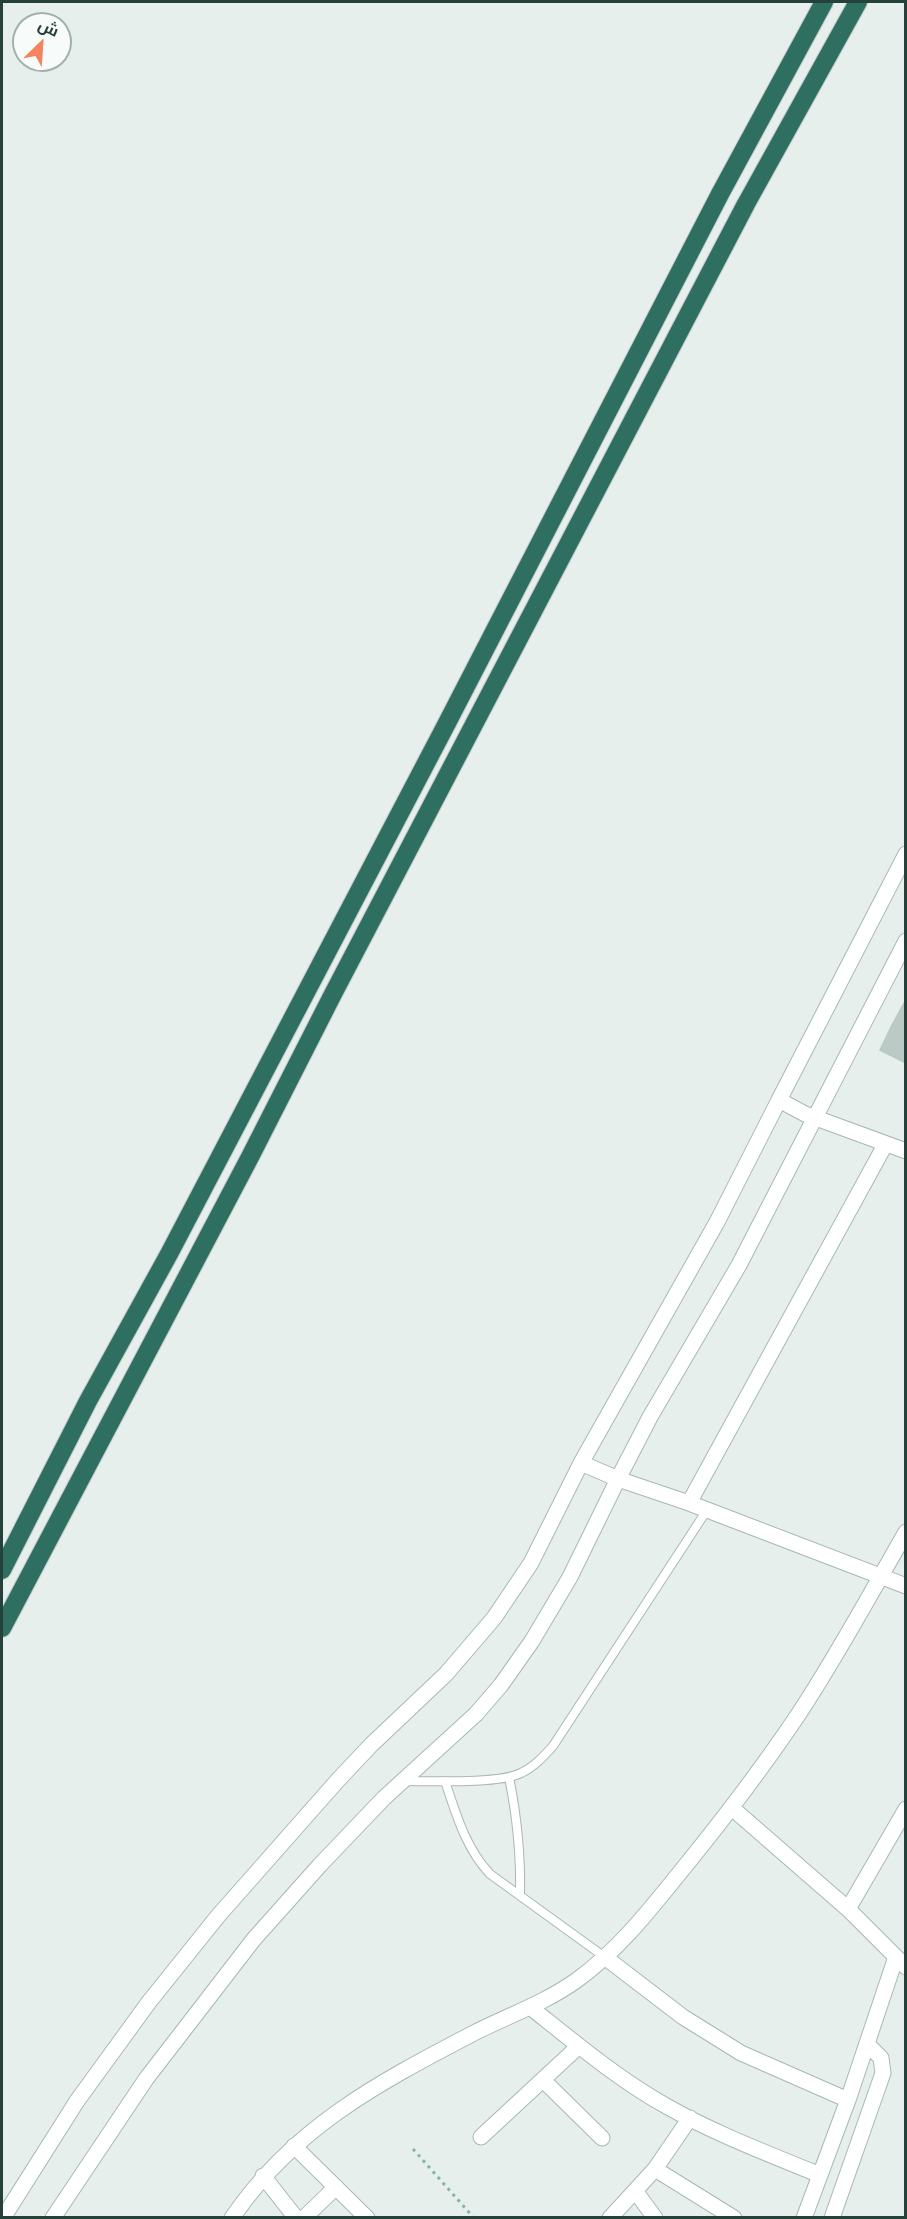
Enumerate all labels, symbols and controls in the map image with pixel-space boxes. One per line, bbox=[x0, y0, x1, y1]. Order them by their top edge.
north arrow bbox=[12, 12, 72, 72]
text: ش bbox=[36, 14, 62, 40]

